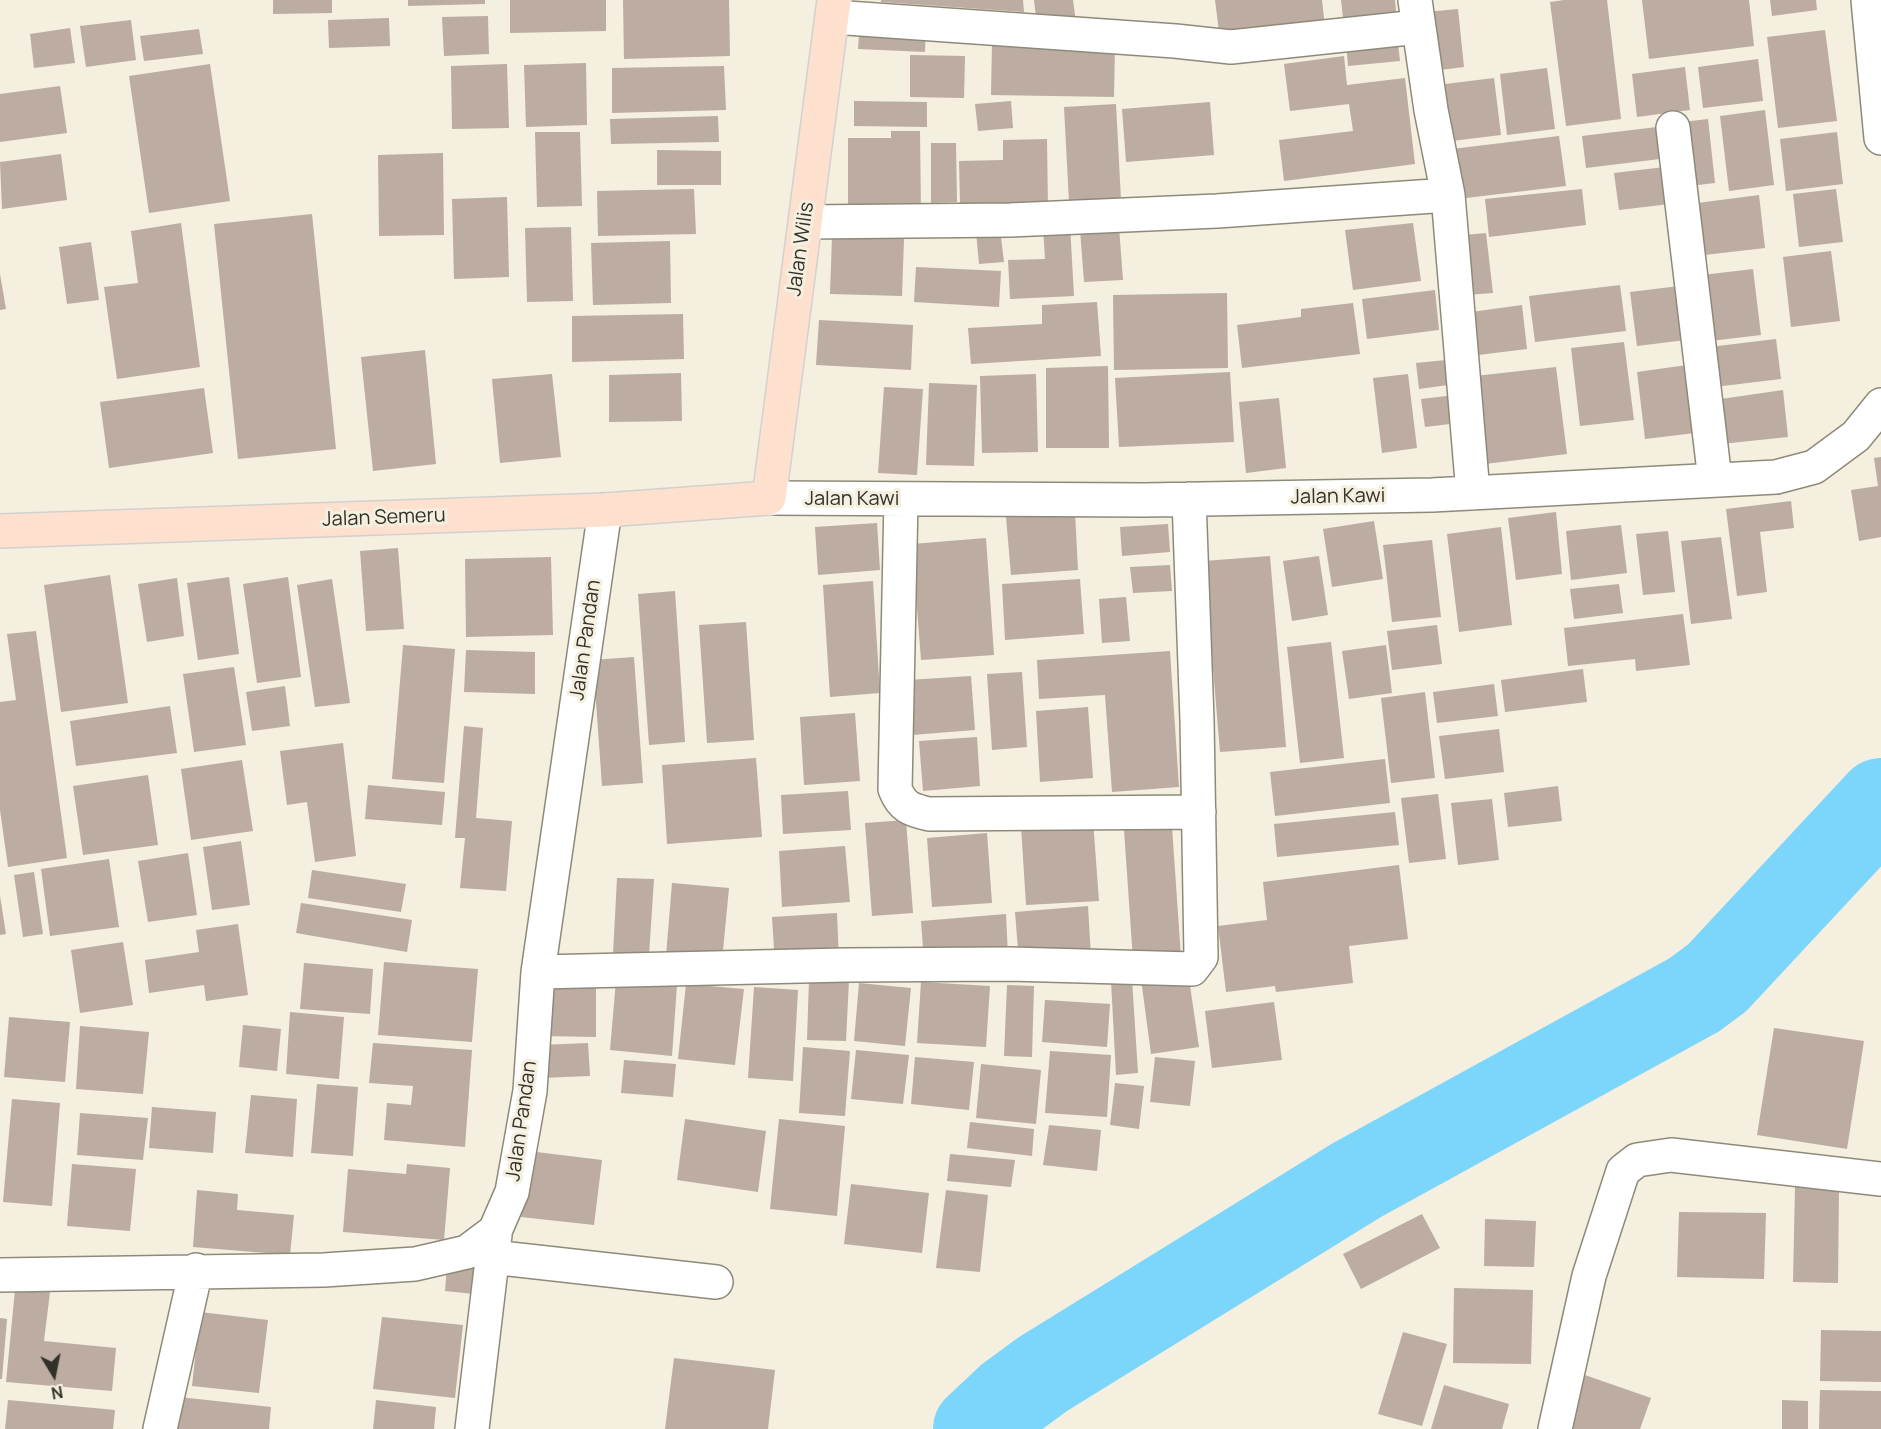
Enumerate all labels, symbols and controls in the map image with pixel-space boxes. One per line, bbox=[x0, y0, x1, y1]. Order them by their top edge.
street label: Jalan Wilis bbox=[783, 200, 819, 298]
street label: Jalan Kawi bbox=[1290, 484, 1386, 510]
street label: Jalan Kawi bbox=[805, 487, 899, 511]
street label: Jalan Semeru bbox=[322, 504, 446, 532]
street label: Jalan Pandan bbox=[566, 578, 606, 702]
street label: Jalan Pandan bbox=[502, 1059, 542, 1183]
north arrow bbox=[24, 1345, 84, 1405]
text: N bbox=[50, 1381, 65, 1405]

